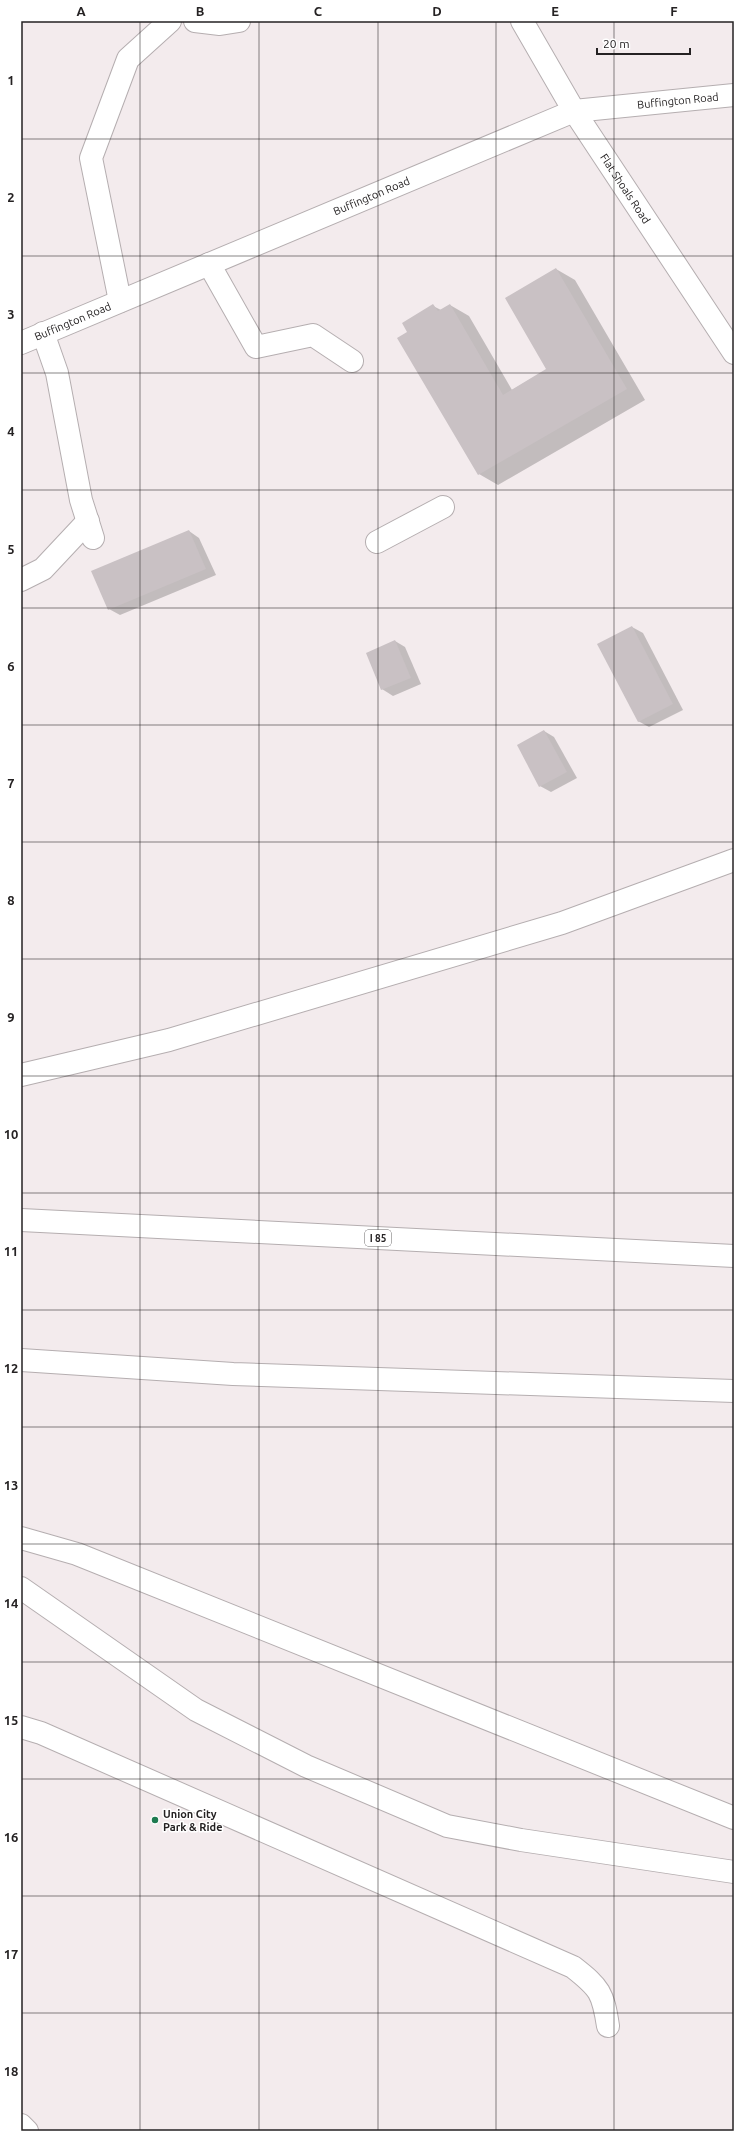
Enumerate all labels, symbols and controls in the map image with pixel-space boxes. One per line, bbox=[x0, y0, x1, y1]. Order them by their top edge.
text: A bbox=[76, 4, 86, 18]
text: B bbox=[196, 4, 205, 18]
text: C bbox=[314, 4, 323, 18]
text: D bbox=[432, 4, 442, 18]
text: E bbox=[551, 4, 559, 18]
text: F bbox=[670, 4, 678, 18]
scale bar bbox=[597, 30, 690, 56]
text: 20 m bbox=[603, 37, 630, 50]
text: 1 bbox=[7, 73, 15, 87]
street label: Buffington Road bbox=[636, 91, 719, 111]
street label: Flat Shoals Road bbox=[598, 152, 653, 226]
street label: Buffington Road bbox=[331, 175, 411, 217]
text: 2 bbox=[7, 190, 15, 204]
street label: Buffington Road bbox=[33, 300, 113, 343]
text: 3 bbox=[7, 307, 15, 321]
text: 4 bbox=[7, 424, 15, 438]
text: 5 bbox=[7, 542, 15, 556]
text: 6 bbox=[7, 659, 15, 673]
text: 7 bbox=[7, 776, 15, 790]
text: 8 bbox=[7, 893, 15, 907]
text: 9 bbox=[7, 1010, 15, 1024]
text: 10 bbox=[4, 1127, 18, 1141]
road number: I 85 bbox=[365, 1230, 391, 1246]
text: 11 bbox=[4, 1244, 18, 1258]
text: 12 bbox=[4, 1361, 18, 1375]
text: 13 bbox=[4, 1478, 18, 1492]
text: 14 bbox=[4, 1596, 18, 1610]
text: 15 bbox=[4, 1713, 18, 1727]
place label: Union City Park & Ride bbox=[163, 1808, 222, 1833]
marker: Union City Park & Ride bbox=[150, 1815, 160, 1825]
text: 16 bbox=[4, 1830, 18, 1844]
text: 17 bbox=[4, 1947, 18, 1961]
text: 18 bbox=[4, 2064, 18, 2078]

